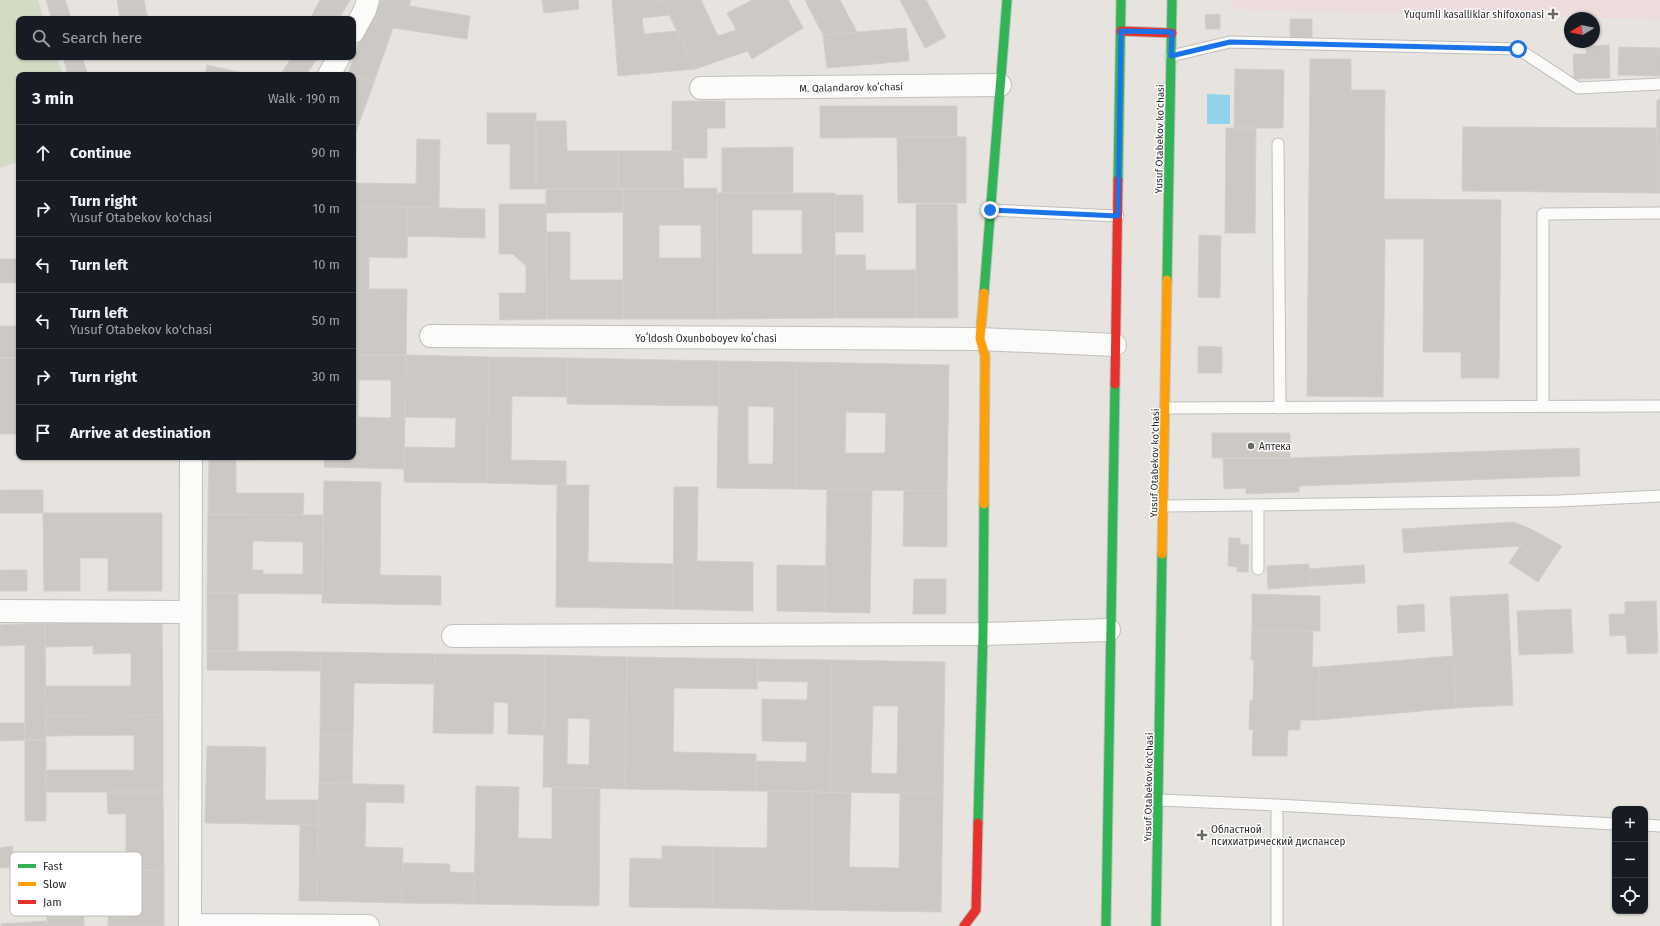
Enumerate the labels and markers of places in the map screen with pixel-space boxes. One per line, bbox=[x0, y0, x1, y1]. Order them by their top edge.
marker: Yuqumli kasalliklar shifoxonasi bbox=[1547, 8, 1559, 20]
place label: Yuqumli kasalliklar shifoxonasi bbox=[1404, 9, 1544, 21]
marker: Аптека bbox=[1246, 441, 1256, 451]
place label: Аптека bbox=[1259, 441, 1291, 453]
place label: Областной психиатрический диспансер bbox=[1211, 824, 1345, 848]
marker: Областной психиатрический диспансер bbox=[1196, 829, 1208, 841]

